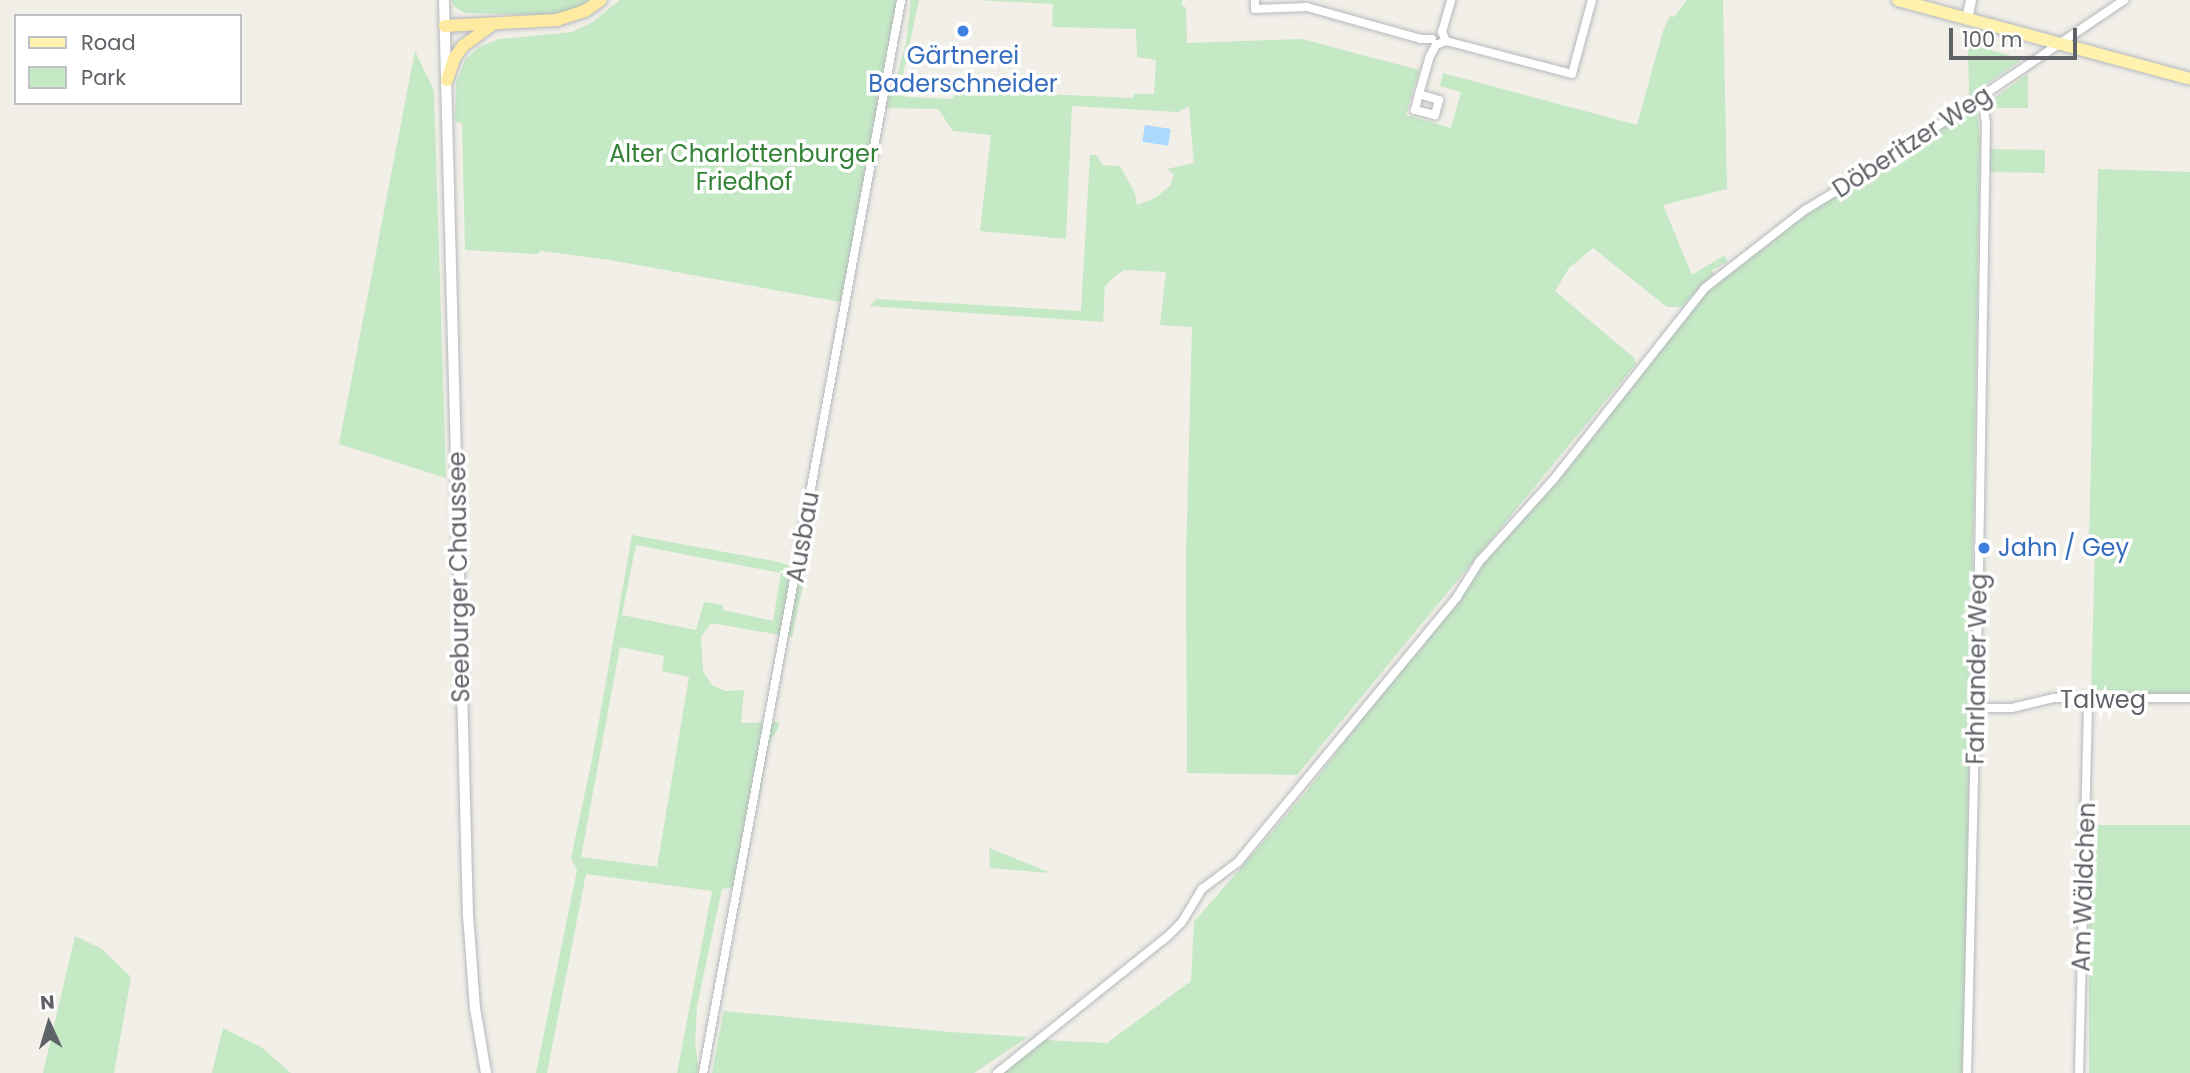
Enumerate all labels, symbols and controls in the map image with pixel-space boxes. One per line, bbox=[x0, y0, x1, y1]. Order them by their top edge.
legend bbox=[14, 14, 242, 105]
scale bar bbox=[1952, 14, 2080, 58]
marker: Gärtnerei Baderschneider bbox=[955, 23, 971, 39]
text: 100 m bbox=[1962, 25, 2022, 54]
text: Road bbox=[81, 28, 136, 57]
place label: Gärtnerei Baderschneider bbox=[868, 42, 1058, 98]
text: Park bbox=[81, 63, 126, 92]
street label: Döberitzer Weg bbox=[1828, 80, 1996, 204]
park label: Alter Charlottenburger Friedhof bbox=[609, 140, 879, 196]
street label: Seeburger Chaussee bbox=[442, 451, 476, 703]
street label: Ausbau bbox=[781, 489, 825, 585]
place label: Jahn / Gey bbox=[1998, 534, 2129, 562]
marker: Jahn / Gey bbox=[1976, 540, 1992, 556]
street label: Fahrlander Weg bbox=[1961, 573, 1993, 765]
street label: Talweg bbox=[2060, 686, 2146, 714]
street label: Am Wäldchen bbox=[2067, 802, 2101, 972]
north arrow bbox=[14, 989, 84, 1059]
text: N bbox=[39, 989, 56, 1017]

